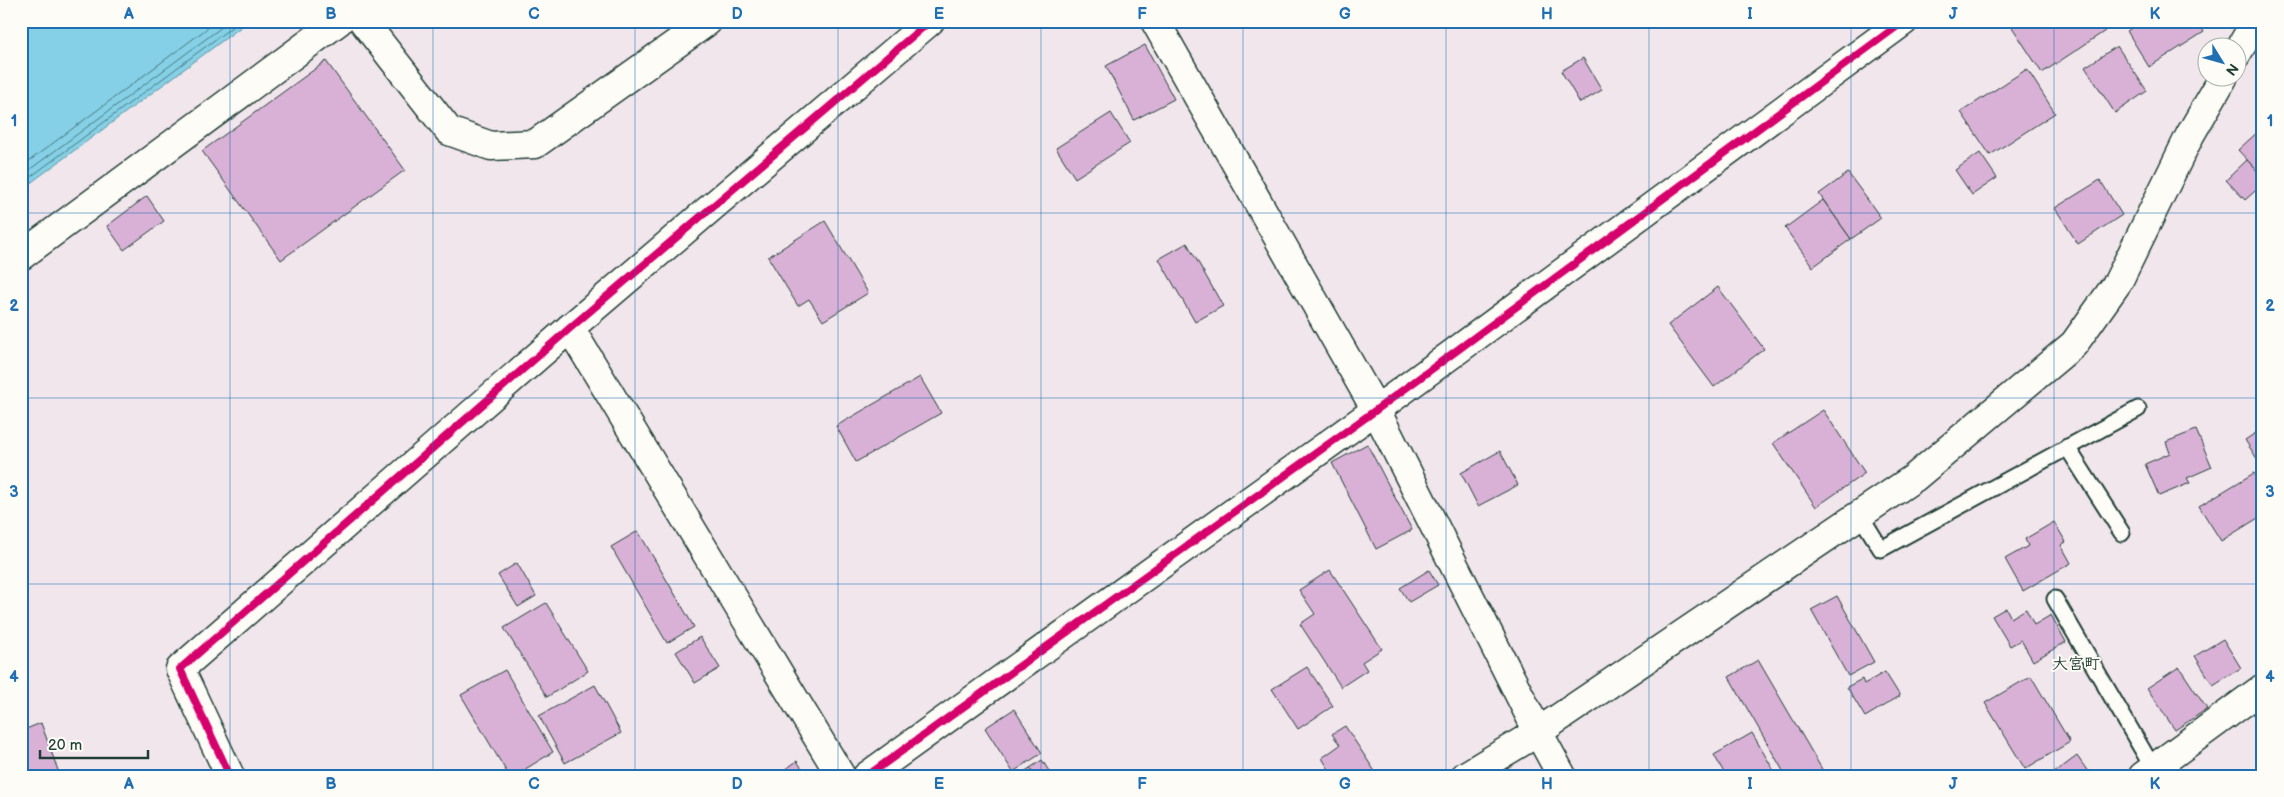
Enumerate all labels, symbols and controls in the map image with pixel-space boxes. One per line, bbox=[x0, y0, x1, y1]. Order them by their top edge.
text: A bbox=[123, 5, 134, 24]
text: B bbox=[325, 5, 337, 24]
text: C bbox=[528, 5, 540, 24]
text: D bbox=[731, 5, 743, 24]
text: E bbox=[934, 5, 944, 24]
text: F bbox=[1137, 5, 1147, 24]
text: G bbox=[1339, 5, 1351, 24]
text: H bbox=[1541, 5, 1553, 24]
text: I bbox=[1747, 5, 1753, 24]
text: J bbox=[1949, 5, 1958, 24]
text: K bbox=[2150, 5, 2161, 24]
north arrow bbox=[2196, 38, 2246, 88]
text: N bbox=[2222, 60, 2242, 79]
text: 1 bbox=[11, 112, 17, 131]
text: 1 bbox=[2267, 112, 2273, 131]
text: 2 bbox=[9, 297, 19, 316]
text: 2 bbox=[2265, 297, 2275, 316]
text: 3 bbox=[9, 483, 19, 502]
text: 3 bbox=[2265, 483, 2275, 502]
district label: 大宮町 bbox=[2052, 655, 2100, 674]
text: 4 bbox=[9, 668, 19, 687]
text: 4 bbox=[2265, 668, 2275, 687]
scale bar bbox=[40, 727, 148, 759]
text: 20 m bbox=[48, 736, 82, 755]
text: A bbox=[123, 775, 134, 794]
text: B bbox=[325, 775, 337, 794]
text: C bbox=[528, 775, 540, 794]
text: D bbox=[731, 775, 743, 794]
text: E bbox=[934, 775, 944, 794]
text: F bbox=[1137, 775, 1147, 794]
text: G bbox=[1339, 775, 1351, 794]
text: H bbox=[1541, 775, 1553, 794]
text: I bbox=[1747, 775, 1753, 794]
text: J bbox=[1949, 775, 1958, 794]
text: K bbox=[2150, 775, 2161, 794]

